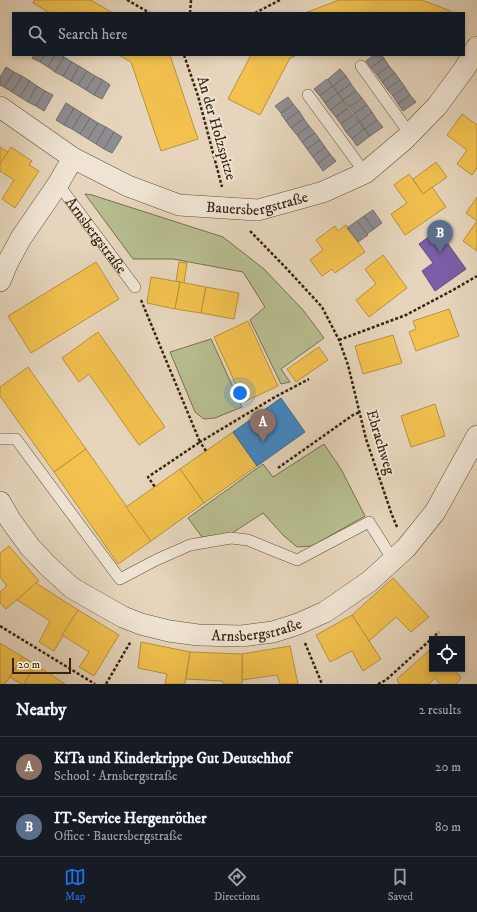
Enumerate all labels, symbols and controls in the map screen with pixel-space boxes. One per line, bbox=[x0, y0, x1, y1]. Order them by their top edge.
search box bbox=[12, 12, 465, 56]
icon: search bbox=[26, 23, 48, 45]
text: Search here bbox=[58, 25, 127, 44]
street label: An der Holzspitze bbox=[193, 74, 240, 182]
street label: Bauersbergstraße bbox=[206, 188, 310, 220]
street label: Arnsbergstraße bbox=[61, 193, 131, 278]
pin: B bbox=[427, 220, 453, 253]
your location bbox=[230, 383, 250, 403]
street label: Ebrachweg bbox=[362, 407, 400, 478]
pin: A bbox=[250, 409, 276, 442]
street label: Arnsbergstraße bbox=[211, 615, 305, 646]
map controls bbox=[429, 636, 465, 672]
button: locate bbox=[429, 636, 465, 672]
scale bar bbox=[12, 656, 71, 675]
text: 20 m bbox=[18, 658, 40, 672]
text: Nearby bbox=[16, 699, 66, 721]
text: 2 results bbox=[419, 702, 461, 718]
text: KiTa und Kinderkrippe Gut Deutschhof bbox=[54, 749, 291, 768]
text: A bbox=[25, 759, 33, 775]
text: 20 m bbox=[435, 759, 461, 775]
text: School · Arnsbergstraße bbox=[54, 768, 177, 784]
text: IT-Service Hergenröther bbox=[54, 809, 207, 828]
text: B bbox=[25, 819, 33, 835]
text: 80 m bbox=[435, 819, 461, 835]
text: Office · Bauersbergstraße bbox=[54, 828, 182, 844]
tab: Map bbox=[64, 866, 86, 904]
tab: Directions bbox=[214, 866, 260, 904]
tab: Saved bbox=[388, 866, 413, 904]

